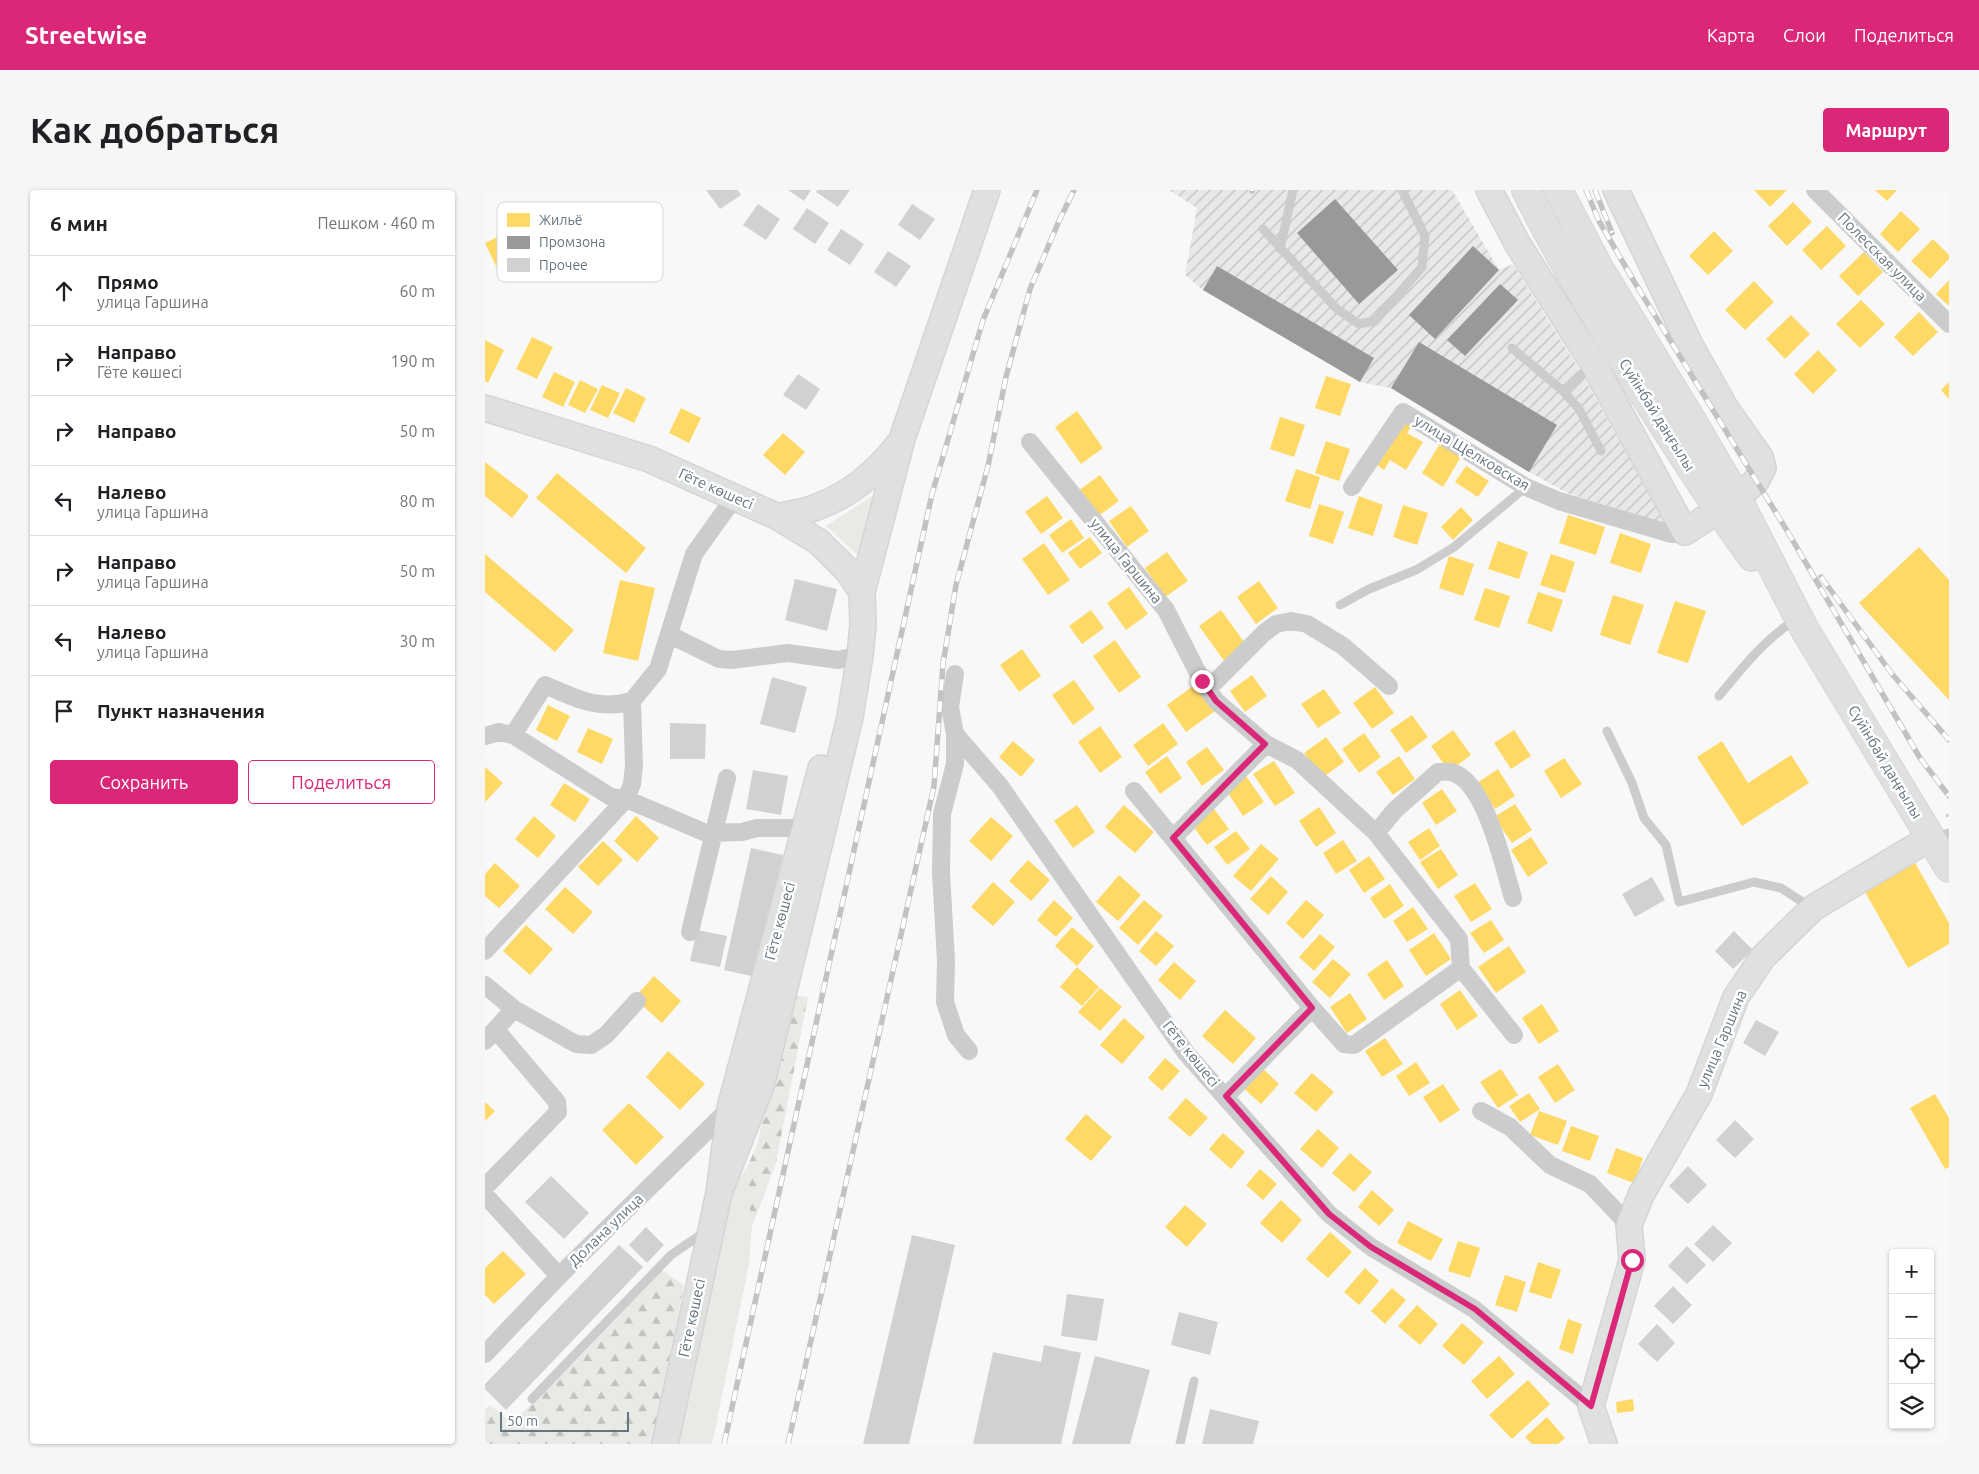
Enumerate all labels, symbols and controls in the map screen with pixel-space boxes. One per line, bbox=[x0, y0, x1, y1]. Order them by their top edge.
text: Streetwise bbox=[25, 22, 147, 49]
text: Карта bbox=[1707, 25, 1755, 45]
text: Слои bbox=[1783, 25, 1826, 45]
text: Поделиться bbox=[1854, 25, 1954, 45]
button: Маршрут bbox=[1823, 108, 1949, 152]
text: Как добраться bbox=[30, 110, 279, 150]
legend bbox=[497, 202, 663, 282]
street label: Полесская улица bbox=[1835, 209, 1930, 304]
text: 6 мин bbox=[50, 211, 108, 235]
text: Жильё bbox=[539, 212, 583, 228]
text: Пешком · 460 m bbox=[317, 214, 435, 232]
text: Промзона bbox=[539, 234, 606, 250]
text: Прочее bbox=[539, 257, 588, 273]
text: Прямо bbox=[97, 271, 159, 293]
icon: ahead bbox=[50, 277, 78, 305]
text: 60 m bbox=[399, 282, 435, 300]
text: улица Гаршина bbox=[97, 293, 209, 311]
text: Направо bbox=[97, 341, 177, 363]
icon: right bbox=[50, 347, 78, 375]
text: 190 m bbox=[390, 352, 435, 370]
street label: Сүйінбай даңғылы bbox=[1616, 355, 1699, 474]
text: Гёте көшесі bbox=[97, 363, 182, 381]
street label: улица Щелковская bbox=[1412, 411, 1533, 494]
icon: right bbox=[50, 417, 78, 445]
text: Направо bbox=[97, 420, 177, 442]
text: 50 m bbox=[399, 422, 435, 440]
street label: Гёте көшесі bbox=[676, 465, 756, 513]
text: Налево bbox=[97, 481, 166, 503]
icon: left bbox=[50, 487, 78, 515]
text: 80 m bbox=[399, 492, 435, 510]
text: улица Гаршина bbox=[97, 503, 209, 521]
street label: улица Гаршина bbox=[1087, 515, 1166, 607]
text: Направо bbox=[97, 551, 177, 573]
icon: right bbox=[50, 557, 78, 585]
text: 50 m bbox=[399, 562, 435, 580]
text: улица Гаршина bbox=[97, 573, 209, 591]
text: Налево bbox=[97, 621, 166, 643]
icon: left bbox=[50, 627, 78, 655]
text: 30 m bbox=[399, 632, 435, 650]
text: улица Гаршина bbox=[97, 643, 209, 661]
route end bbox=[1191, 670, 1214, 693]
icon: arrive bbox=[50, 697, 78, 725]
text: Пункт назначения bbox=[97, 700, 265, 722]
street label: Сүйінбай даңғылы bbox=[1845, 702, 1926, 822]
button: Сохранить bbox=[50, 760, 238, 804]
button: Поделиться bbox=[248, 760, 435, 804]
street label: Гёте көшесі bbox=[761, 880, 798, 962]
street label: улица Гаршина bbox=[1693, 987, 1750, 1090]
street label: Гёте көшесі bbox=[1160, 1017, 1223, 1090]
street label: Долана улица bbox=[565, 1190, 646, 1269]
route start bbox=[1621, 1249, 1644, 1272]
map controls bbox=[1889, 1249, 1934, 1429]
button: + bbox=[1889, 1249, 1934, 1294]
street label: Гёте көшесі bbox=[675, 1277, 708, 1359]
button: − bbox=[1889, 1294, 1934, 1339]
button: locate bbox=[1889, 1339, 1934, 1384]
button: layers bbox=[1889, 1384, 1934, 1429]
scale bar bbox=[500, 1409, 629, 1432]
text: 50 m bbox=[507, 1413, 538, 1429]

